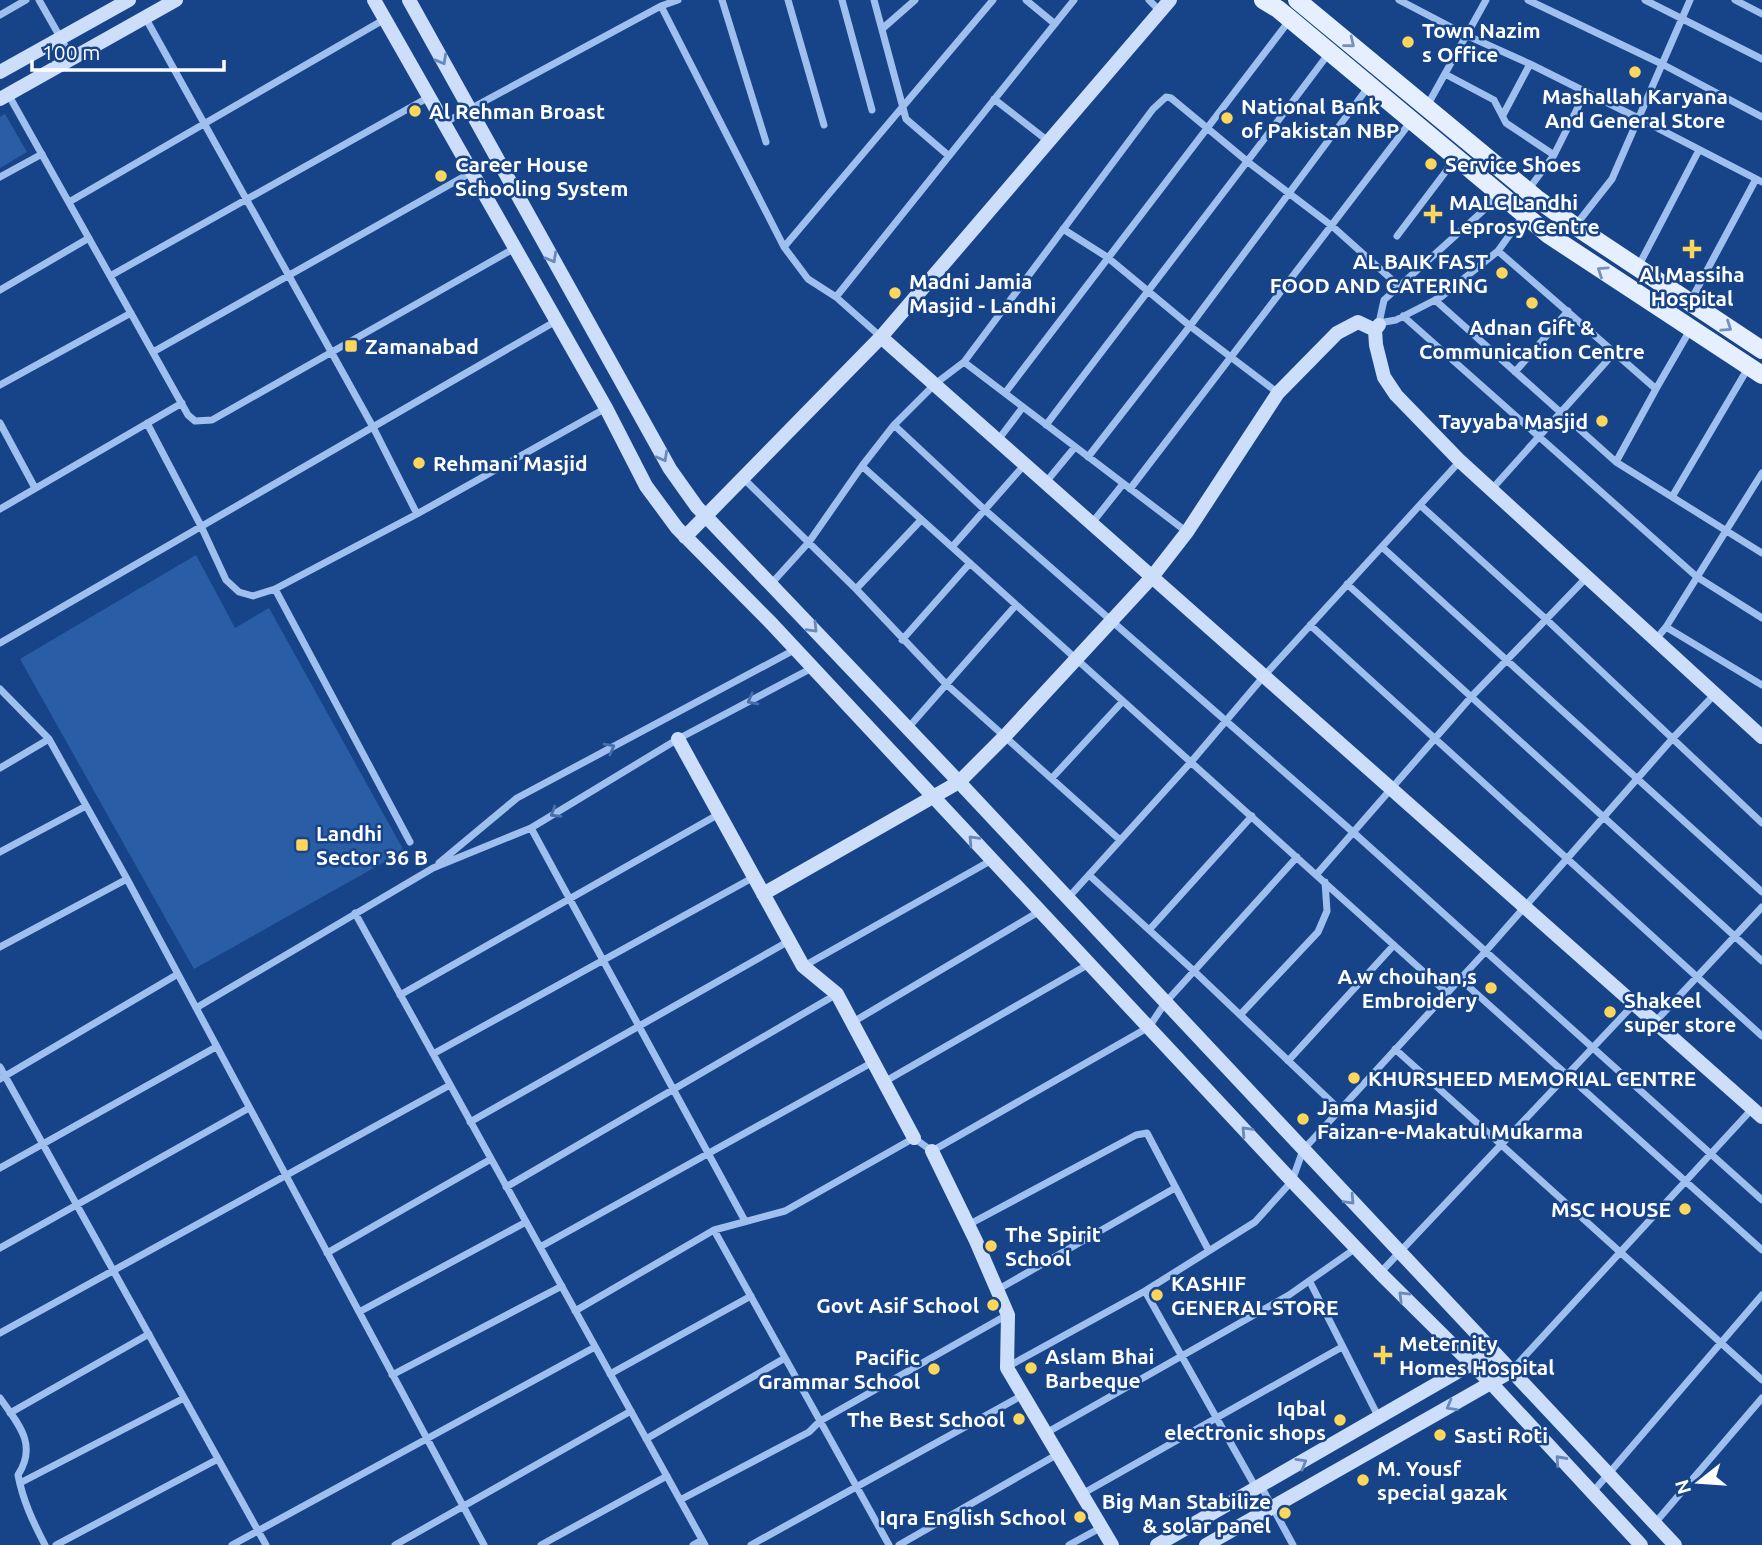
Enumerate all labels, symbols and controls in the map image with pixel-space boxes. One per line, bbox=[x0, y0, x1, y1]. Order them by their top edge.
place label: Town Nazim s Office bbox=[1422, 18, 1541, 66]
scale bar bbox=[32, 28, 224, 72]
marker: Town Nazim s Office bbox=[1400, 34, 1416, 50]
one-way arrow bbox=[1341, 35, 1354, 47]
text: 100 m bbox=[42, 40, 100, 64]
one-way arrow bbox=[434, 52, 447, 65]
marker: Mashallah Karyana And General Store bbox=[1627, 64, 1643, 80]
place label: Mashallah Karyana And General Store bbox=[1542, 84, 1728, 132]
place label: National Bank of Pakistan NBP bbox=[1241, 94, 1399, 142]
place label: Al Rehman Broast bbox=[429, 99, 605, 123]
marker: Al Rehman Broast bbox=[407, 103, 423, 119]
marker: National Bank of Pakistan NBP bbox=[1219, 110, 1235, 126]
place label: Career House Schooling System bbox=[455, 152, 628, 200]
place label: Service Shoes bbox=[1445, 152, 1581, 176]
marker: Service Shoes bbox=[1423, 156, 1439, 172]
marker: Career House Schooling System bbox=[433, 168, 449, 184]
place label: MALC Landhi Leprosy Centre bbox=[1449, 190, 1600, 238]
marker: MALC Landhi Leprosy Centre bbox=[1423, 204, 1443, 224]
marker: Al Massiha Hospital bbox=[1682, 239, 1702, 259]
place label: AL BAIK FAST FOOD AND CATERING bbox=[1270, 249, 1488, 297]
one-way arrow bbox=[544, 251, 557, 264]
place label: Al Massiha Hospital bbox=[1639, 262, 1745, 310]
marker: AL BAIK FAST FOOD AND CATERING bbox=[1494, 265, 1510, 281]
one-way arrow bbox=[1597, 266, 1610, 279]
place label: Madni Jamia Masjid - Landhi bbox=[909, 269, 1056, 317]
marker: Madni Jamia Masjid - Landhi bbox=[887, 285, 903, 301]
marker: Adnan Gift & Communication Centre bbox=[1524, 295, 1540, 311]
place label: Adnan Gift & Communication Centre bbox=[1419, 315, 1645, 363]
one-way arrow bbox=[1719, 318, 1732, 331]
place label: Zamanabad bbox=[365, 334, 479, 358]
marker: Zamanabad bbox=[343, 338, 359, 354]
place label: Tayyaba Masjid bbox=[1438, 409, 1588, 433]
marker: Tayyaba Masjid bbox=[1594, 413, 1610, 429]
one-way arrow bbox=[655, 450, 668, 462]
place label: Rehmani Masjid bbox=[433, 451, 588, 475]
marker: Rehmani Masjid bbox=[411, 455, 427, 471]
one-way arrow bbox=[804, 620, 817, 633]
one-way arrow bbox=[747, 692, 760, 705]
one-way arrow bbox=[603, 743, 615, 756]
one-way arrow bbox=[550, 805, 563, 818]
place label: Landhi Sector 36 B bbox=[316, 821, 428, 869]
one-way arrow bbox=[969, 835, 982, 848]
marker: Landhi Sector 36 B bbox=[294, 837, 310, 853]
place label: A.w chouhan,s Embroidery bbox=[1337, 964, 1477, 1012]
marker: A.w chouhan,s Embroidery bbox=[1483, 980, 1499, 996]
place label: Shakeel super store bbox=[1624, 988, 1736, 1036]
marker: Shakeel super store bbox=[1602, 1004, 1618, 1020]
place label: KHURSHEED MEMORIAL CENTRE bbox=[1368, 1066, 1696, 1090]
marker: KHURSHEED MEMORIAL CENTRE bbox=[1346, 1070, 1362, 1086]
place label: Jama Masjid Faizan-e-Makatul Mukarma bbox=[1317, 1095, 1583, 1143]
marker: Jama Masjid Faizan-e-Makatul Mukarma bbox=[1295, 1111, 1311, 1127]
one-way arrow bbox=[1242, 1126, 1254, 1139]
one-way arrow bbox=[1342, 1192, 1354, 1205]
place label: MSC HOUSE bbox=[1551, 1197, 1671, 1221]
marker: MSC HOUSE bbox=[1677, 1201, 1693, 1217]
place label: The Spirit School bbox=[1005, 1222, 1101, 1270]
marker: The Spirit School bbox=[983, 1238, 999, 1254]
place label: KASHIF GENERAL STORE bbox=[1171, 1271, 1338, 1319]
marker: KASHIF GENERAL STORE bbox=[1149, 1287, 1165, 1303]
one-way arrow bbox=[1398, 1291, 1411, 1304]
place label: Govt Asif School bbox=[816, 1293, 979, 1317]
marker: Govt Asif School bbox=[985, 1297, 1001, 1313]
place label: Meternity Homes Hospital bbox=[1399, 1331, 1555, 1379]
place label: Aslam Bhai Barbeque bbox=[1045, 1344, 1154, 1392]
place label: Pacific Grammar School bbox=[758, 1345, 920, 1393]
marker: Meternity Homes Hospital bbox=[1373, 1345, 1393, 1365]
marker: Aslam Bhai Barbeque bbox=[1023, 1360, 1039, 1376]
marker: Pacific Grammar School bbox=[926, 1361, 942, 1377]
place label: Iqbal electronic shops bbox=[1164, 1396, 1326, 1444]
one-way arrow bbox=[1446, 1398, 1458, 1411]
place label: The Best School bbox=[847, 1407, 1005, 1431]
marker: The Best School bbox=[1011, 1411, 1027, 1427]
marker: Iqbal electronic shops bbox=[1332, 1412, 1348, 1428]
place label: Sasti Roti bbox=[1454, 1423, 1548, 1447]
marker: Sasti Roti bbox=[1432, 1427, 1448, 1443]
north arrow bbox=[1664, 1447, 1734, 1517]
one-way arrow bbox=[1556, 1455, 1569, 1468]
place label: M. Yousf special gazak bbox=[1377, 1456, 1508, 1504]
one-way arrow bbox=[1294, 1458, 1307, 1471]
marker: M. Yousf special gazak bbox=[1355, 1472, 1371, 1488]
text: N bbox=[1670, 1477, 1695, 1497]
place label: Big Man Stabilize & solar panel bbox=[1102, 1489, 1271, 1537]
place label: Iqra English School bbox=[880, 1505, 1066, 1529]
marker: Big Man Stabilize & solar panel bbox=[1277, 1505, 1293, 1521]
marker: Iqra English School bbox=[1072, 1509, 1088, 1525]

